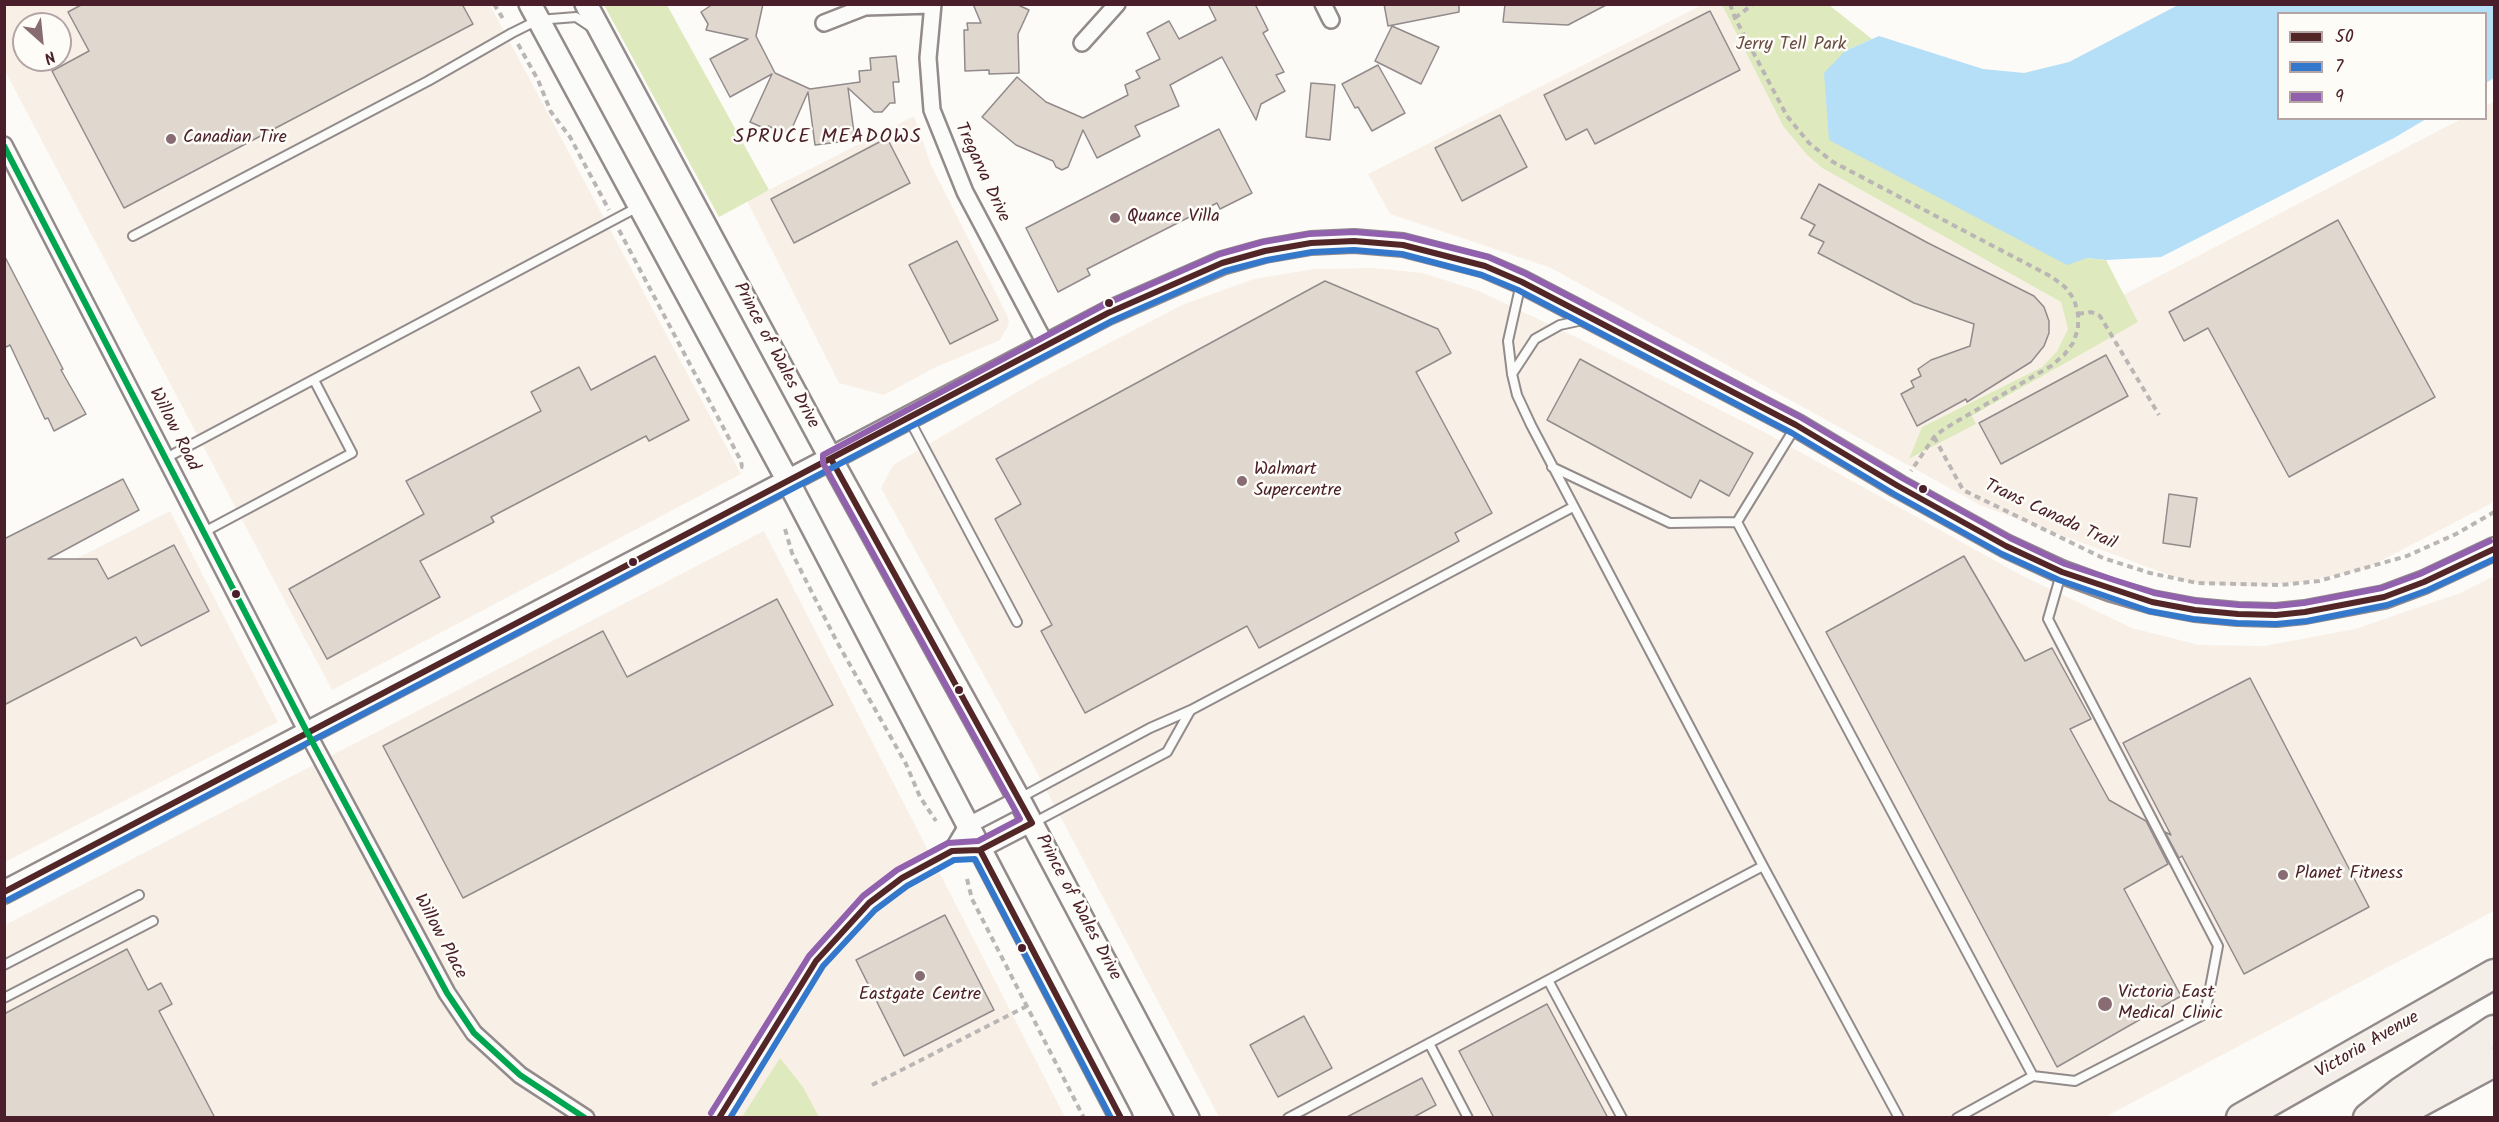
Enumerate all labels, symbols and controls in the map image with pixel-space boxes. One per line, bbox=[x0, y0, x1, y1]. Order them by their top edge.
north arrow bbox=[12, 12, 72, 72]
legend bbox=[2277, 12, 2487, 120]
text: 50 bbox=[2335, 23, 2354, 52]
park label: Jerry Tell Park bbox=[1736, 35, 1846, 57]
text: N bbox=[39, 43, 60, 70]
text: 7 bbox=[2335, 53, 2343, 82]
text: 9 bbox=[2335, 83, 2344, 112]
street label: Tregarva Drive bbox=[949, 120, 1013, 226]
district label: SPRUCE MEADOWS bbox=[734, 127, 922, 151]
place label: Canadian Tire bbox=[183, 128, 287, 150]
marker: Canadian Tire bbox=[164, 132, 178, 146]
place label: Quance Villa bbox=[1127, 207, 1220, 229]
marker: Quance Villa bbox=[1108, 211, 1122, 225]
street label: Prince of Wales Drive bbox=[727, 279, 823, 433]
unlabelled marker bbox=[1103, 297, 1115, 309]
street label: Willow Road bbox=[143, 385, 203, 475]
place label: Walmart Supercentre bbox=[1254, 460, 1342, 502]
marker: Walmart Supercentre bbox=[1235, 474, 1249, 488]
street label: Trans Canada Trail bbox=[1981, 476, 2119, 556]
unlabelled marker bbox=[1917, 483, 1929, 495]
unlabelled marker bbox=[627, 556, 639, 568]
unlabelled marker bbox=[230, 588, 242, 600]
unlabelled marker bbox=[953, 684, 965, 696]
street label: Prince of Wales Drive bbox=[1029, 831, 1125, 985]
place label: Planet Fitness bbox=[2295, 864, 2403, 886]
marker: Planet Fitness bbox=[2276, 868, 2290, 882]
street label: Willow Place bbox=[408, 891, 470, 983]
unlabelled marker bbox=[1016, 942, 1028, 954]
marker: Eastgate Centre bbox=[913, 969, 927, 983]
place label: Victoria East Medical Clinic bbox=[2118, 983, 2223, 1026]
place label: Eastgate Centre bbox=[859, 985, 981, 1007]
marker: Victoria East Medical Clinic bbox=[2096, 995, 2114, 1013]
street label: Victoria Avenue bbox=[2312, 1008, 2424, 1084]

